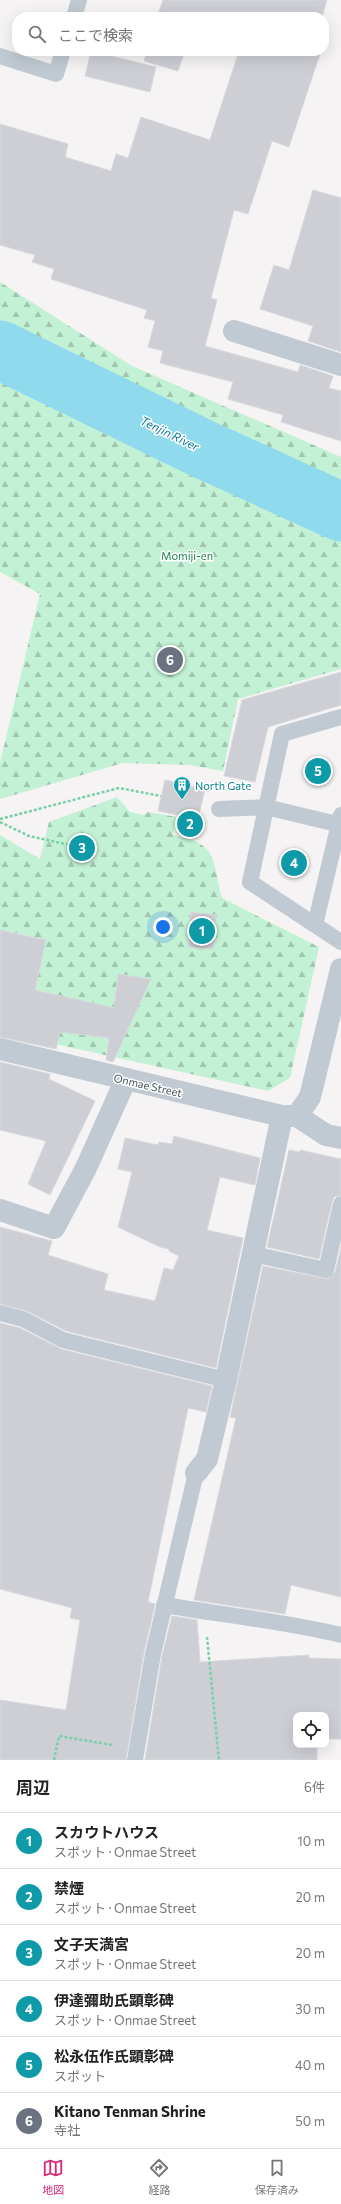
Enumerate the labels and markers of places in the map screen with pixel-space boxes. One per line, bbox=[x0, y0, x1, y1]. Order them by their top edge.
pin: 6 bbox=[157, 645, 183, 675]
pin: 5 bbox=[305, 756, 331, 786]
building icon: North Gate bbox=[172, 775, 192, 800]
place label: North Gate bbox=[195, 779, 251, 792]
pin: 2 bbox=[177, 809, 203, 839]
pin: 3 bbox=[69, 833, 95, 863]
pin: 4 bbox=[281, 848, 307, 878]
pin: 1 bbox=[189, 916, 215, 946]

